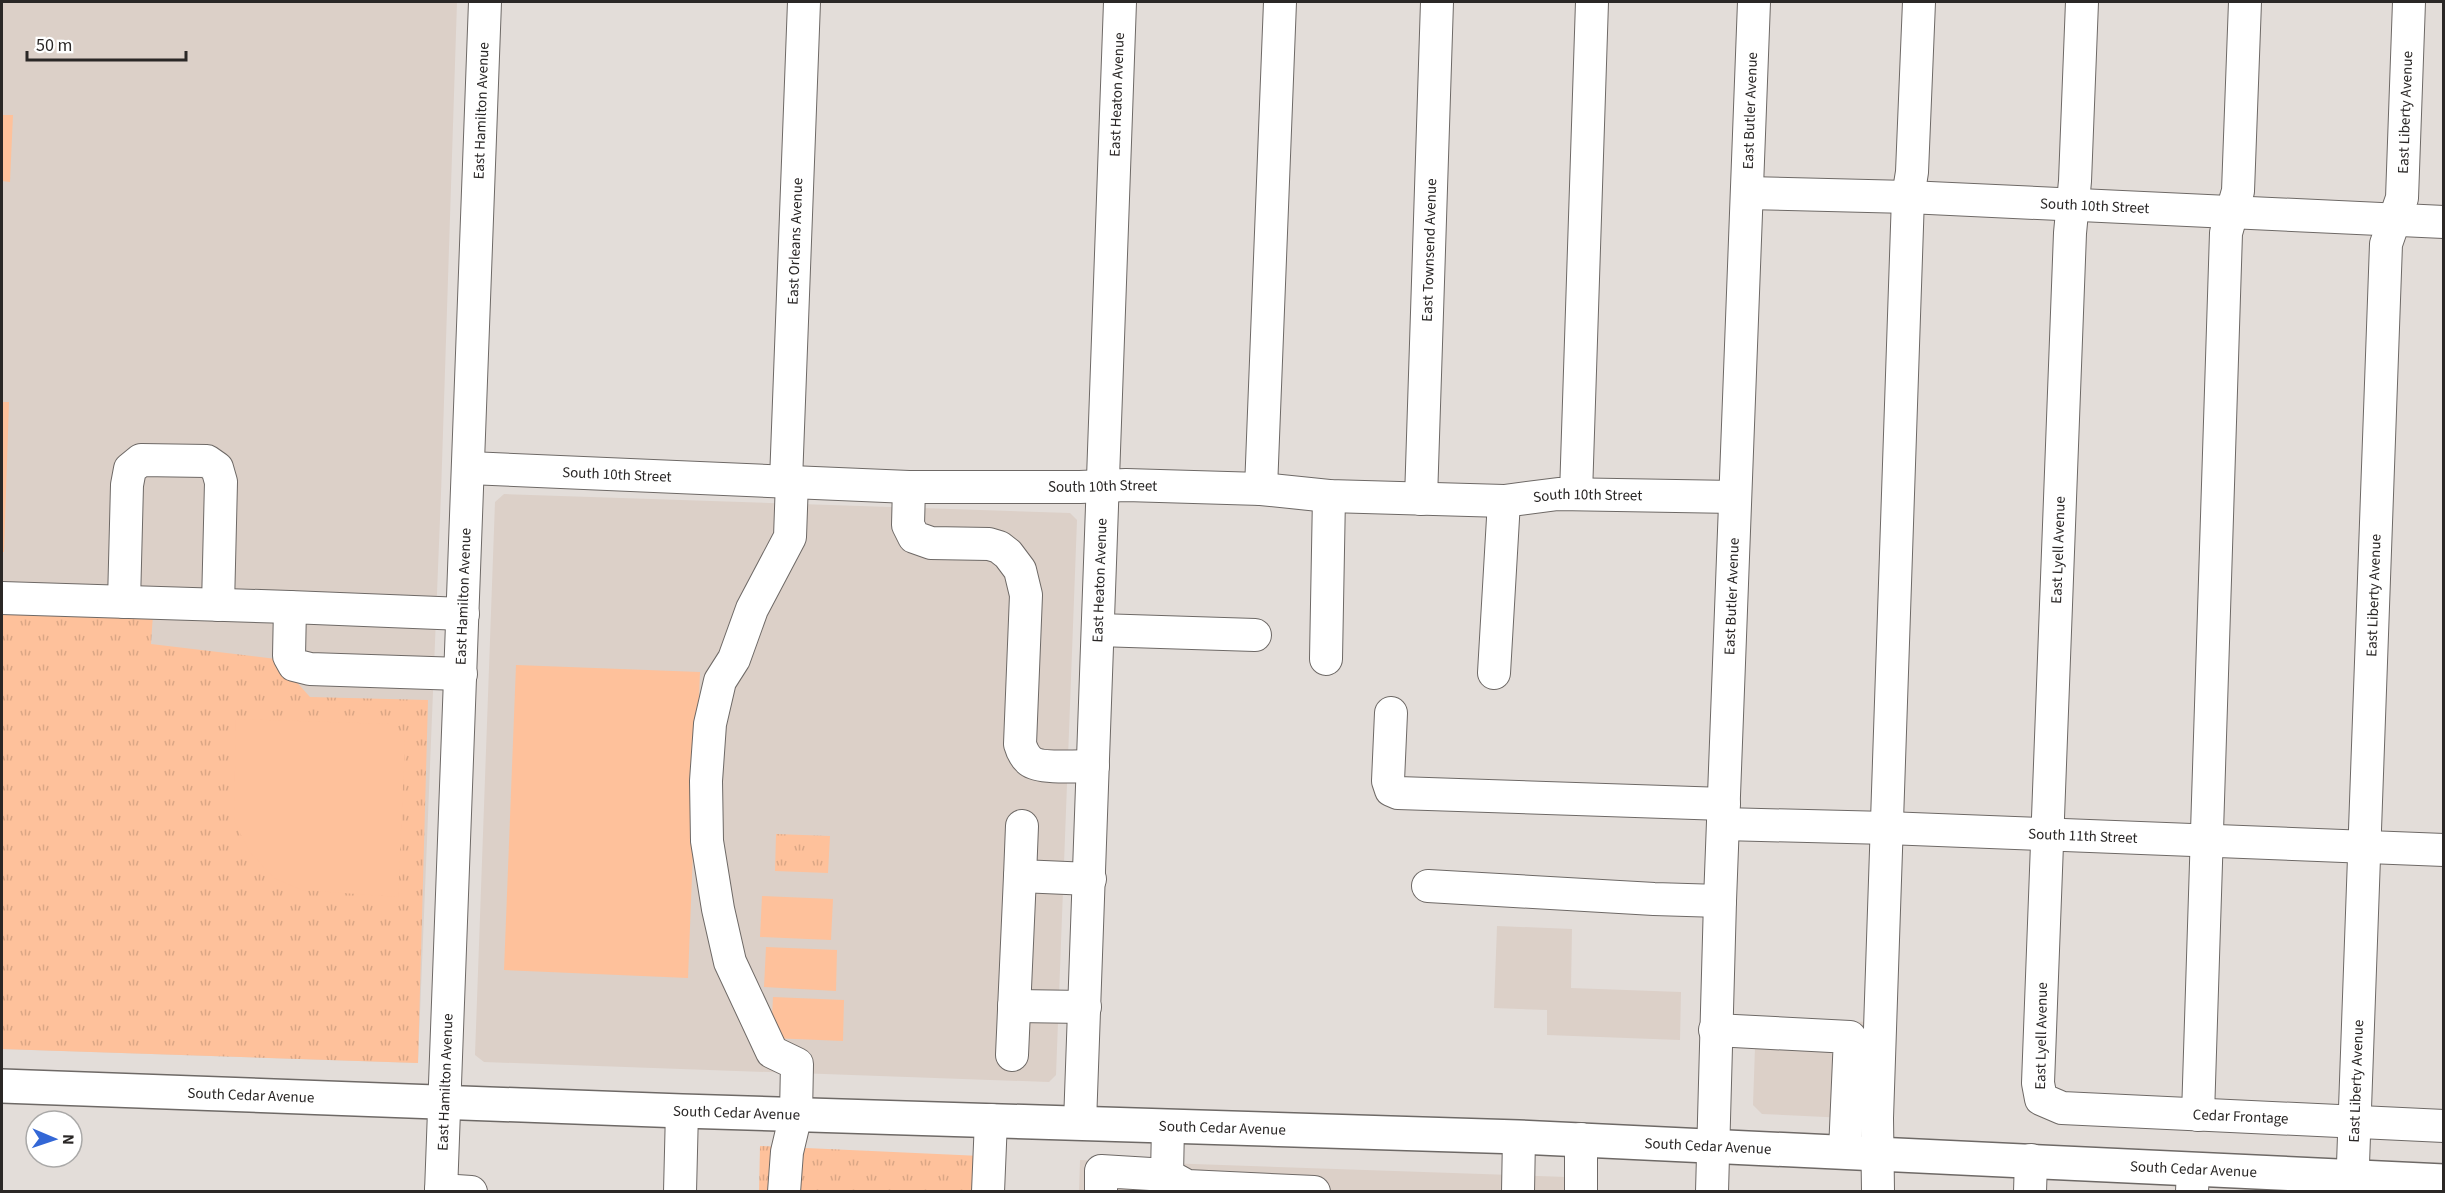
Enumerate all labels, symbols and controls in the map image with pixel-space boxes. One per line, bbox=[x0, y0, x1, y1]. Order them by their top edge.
scale bar bbox=[27, 24, 186, 62]
street label: East Heaton Avenue bbox=[1104, 32, 1130, 157]
text: 50 m bbox=[36, 33, 72, 58]
street label: East Hamilton Avenue bbox=[468, 42, 495, 180]
street label: East Liberty Avenue bbox=[2393, 51, 2418, 174]
street label: East Butler Avenue bbox=[1738, 52, 1763, 170]
street label: East Orleans Avenue bbox=[783, 177, 808, 305]
street label: East Townsend Avenue bbox=[1417, 178, 1442, 322]
street label: South 10th Street bbox=[2040, 193, 2150, 219]
street label: South 10th Street bbox=[562, 462, 672, 488]
street label: South 10th Street bbox=[1048, 475, 1158, 498]
street label: South 10th Street bbox=[1532, 484, 1642, 508]
street label: East Lyell Avenue bbox=[2046, 496, 2071, 604]
street label: East Heaton Avenue bbox=[1087, 518, 1113, 643]
street label: East Hamilton Avenue bbox=[450, 527, 477, 665]
street label: East Liberty Avenue bbox=[2361, 534, 2387, 657]
street label: East Butler Avenue bbox=[1719, 537, 1745, 655]
street label: South 11th Street bbox=[2028, 824, 2138, 849]
street label: East Lyell Avenue bbox=[2030, 982, 2053, 1090]
street label: East Hamilton Avenue bbox=[433, 1013, 459, 1151]
street label: East Liberty Avenue bbox=[2344, 1019, 2369, 1143]
street label: South Cedar Avenue bbox=[187, 1083, 315, 1108]
street label: South Cedar Avenue bbox=[673, 1101, 800, 1126]
street label: Cedar Frontage bbox=[2192, 1104, 2289, 1130]
north arrow bbox=[24, 1109, 84, 1169]
street label: South Cedar Avenue bbox=[1158, 1116, 1286, 1141]
street label: South Cedar Avenue bbox=[1644, 1133, 1772, 1160]
text: N bbox=[57, 1134, 79, 1145]
street label: South Cedar Avenue bbox=[2129, 1156, 2257, 1183]

